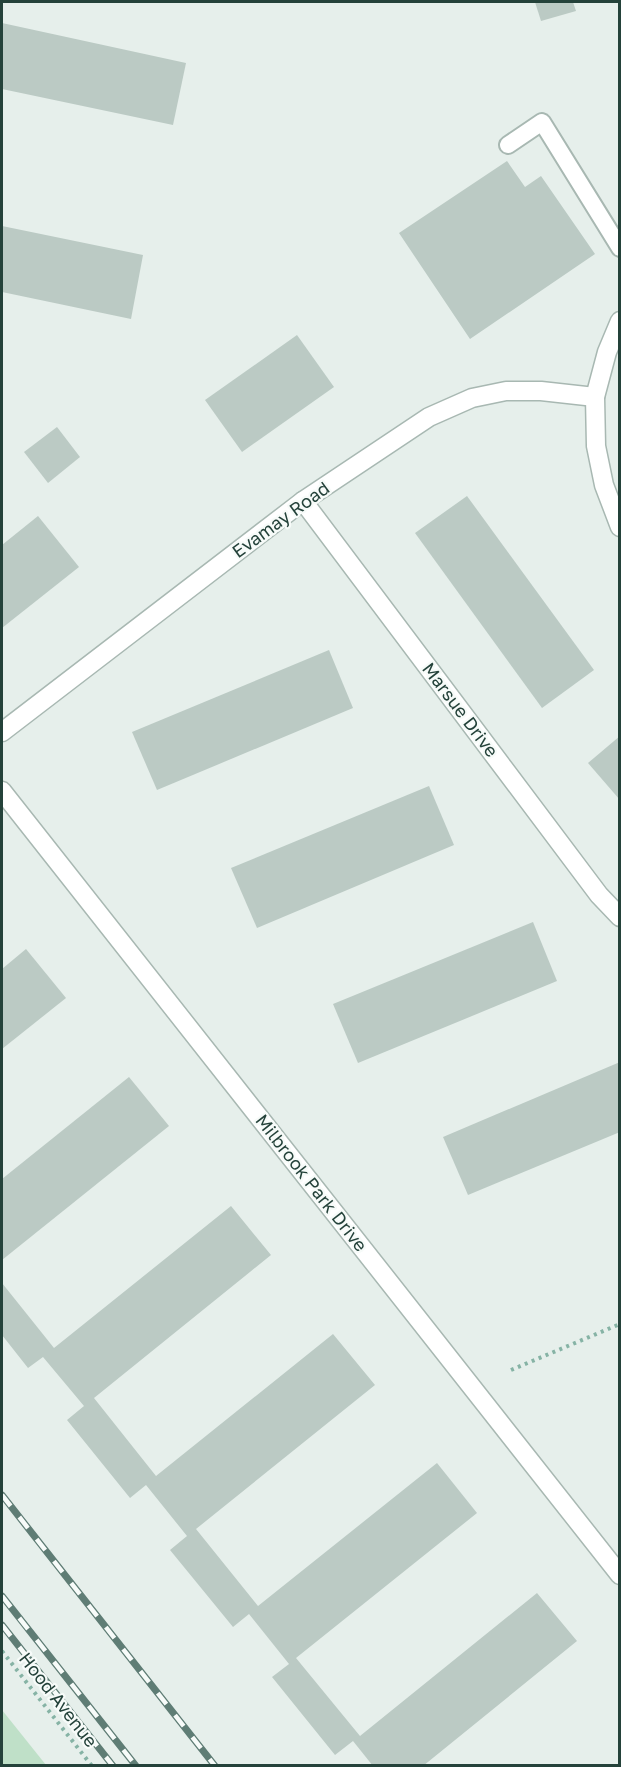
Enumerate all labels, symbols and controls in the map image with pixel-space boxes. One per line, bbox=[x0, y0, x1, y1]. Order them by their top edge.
street label: Evamay Road bbox=[227, 477, 333, 562]
street label: Marsue Drive bbox=[418, 658, 503, 761]
street label: Milbrook Park Drive bbox=[251, 1109, 372, 1255]
street label: Hood Avenue bbox=[15, 1648, 103, 1751]

